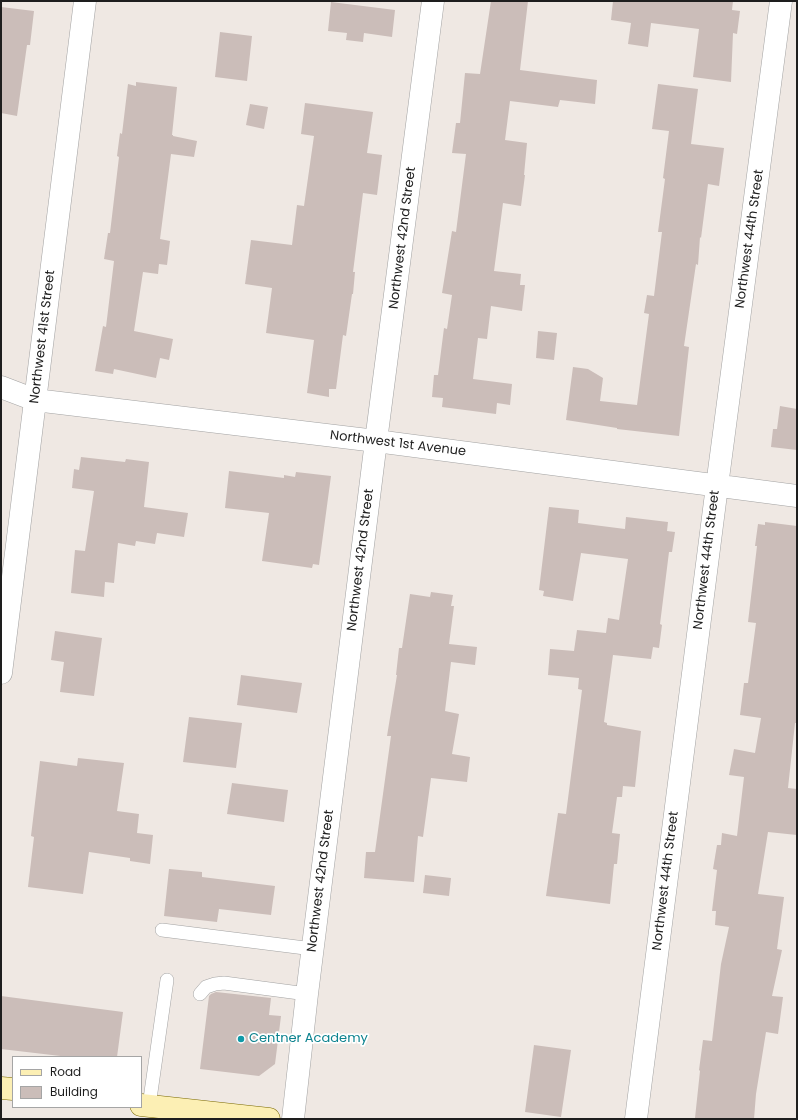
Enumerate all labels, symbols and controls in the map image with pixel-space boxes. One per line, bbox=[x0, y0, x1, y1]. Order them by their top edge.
street label: Northwest 42nd Street bbox=[387, 166, 419, 310]
street label: Northwest 44th Street bbox=[733, 169, 767, 309]
street label: Northwest 41st Street bbox=[27, 269, 59, 405]
street label: Northwest 1st Avenue bbox=[329, 428, 467, 460]
street label: Northwest 42nd Street bbox=[345, 488, 377, 632]
street label: Northwest 44th Street bbox=[691, 490, 723, 630]
street label: Northwest 42nd Street bbox=[305, 809, 337, 953]
street label: Northwest 44th Street bbox=[650, 811, 682, 951]
place label: Centner Academy bbox=[249, 1031, 368, 1047]
marker: Centner Academy bbox=[236, 1034, 246, 1044]
legend bbox=[12, 1056, 142, 1108]
text: Road bbox=[50, 1063, 81, 1080]
text: Building bbox=[50, 1083, 98, 1100]

